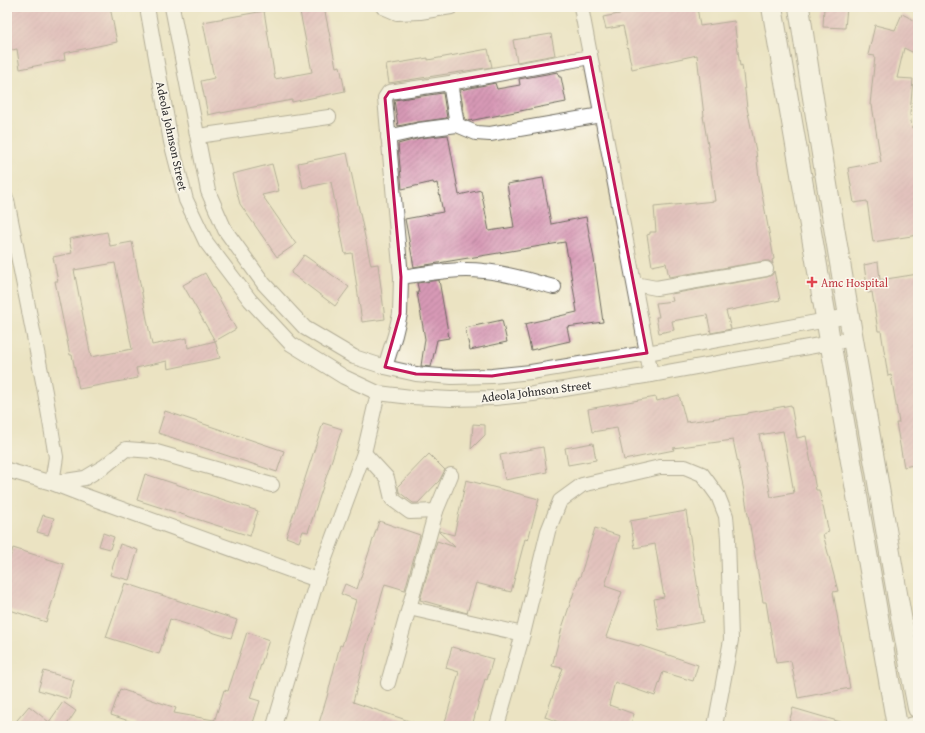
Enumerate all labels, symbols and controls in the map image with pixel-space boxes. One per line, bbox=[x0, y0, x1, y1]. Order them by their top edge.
street label: Adeola Johnson Street bbox=[152, 80, 192, 193]
place label: Amc Hospital bbox=[821, 274, 889, 291]
marker: Amc Hospital bbox=[806, 276, 818, 288]
street label: Adeola Johnson Street bbox=[480, 376, 593, 406]

